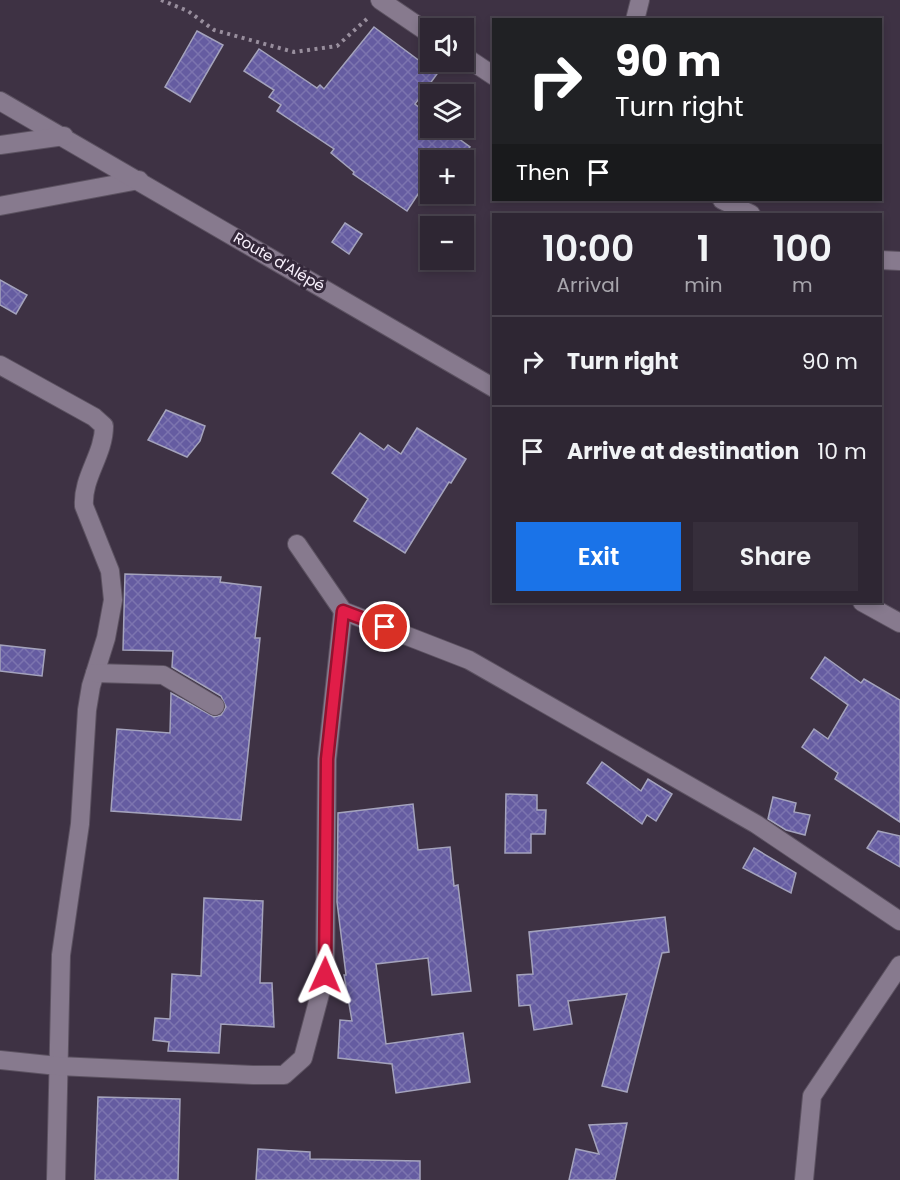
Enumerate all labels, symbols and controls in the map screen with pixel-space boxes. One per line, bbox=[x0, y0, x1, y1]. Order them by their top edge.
map controls bbox=[420, 18, 474, 270]
button: sound bbox=[420, 18, 474, 72]
text: 90 m bbox=[615, 32, 722, 91]
icon: right bbox=[516, 42, 594, 120]
button: layers bbox=[420, 84, 474, 138]
text: Turn right bbox=[615, 88, 744, 125]
button: + bbox=[420, 150, 474, 204]
icon: arrive bbox=[582, 156, 615, 189]
text: Then bbox=[516, 157, 570, 188]
button: − bbox=[420, 216, 474, 270]
text: 10:00 bbox=[542, 223, 634, 274]
text: 1 bbox=[697, 223, 710, 274]
text: 100 bbox=[772, 223, 832, 274]
street label: Route d'Alépé bbox=[230, 227, 329, 296]
text: Arrival bbox=[557, 271, 620, 299]
text: min bbox=[684, 271, 723, 299]
text: m bbox=[792, 271, 813, 299]
icon: right bbox=[516, 345, 549, 378]
text: Turn right bbox=[567, 346, 678, 377]
text: 90 m bbox=[802, 346, 858, 377]
icon: arrive bbox=[516, 435, 549, 468]
text: Arrive at destination bbox=[567, 436, 799, 467]
text: 10 m bbox=[817, 436, 867, 467]
button: Exit bbox=[516, 522, 681, 591]
button: Share bbox=[693, 522, 858, 591]
pin bbox=[359, 601, 410, 652]
icon: arrive bbox=[368, 610, 401, 643]
position arrow bbox=[293, 943, 357, 1007]

